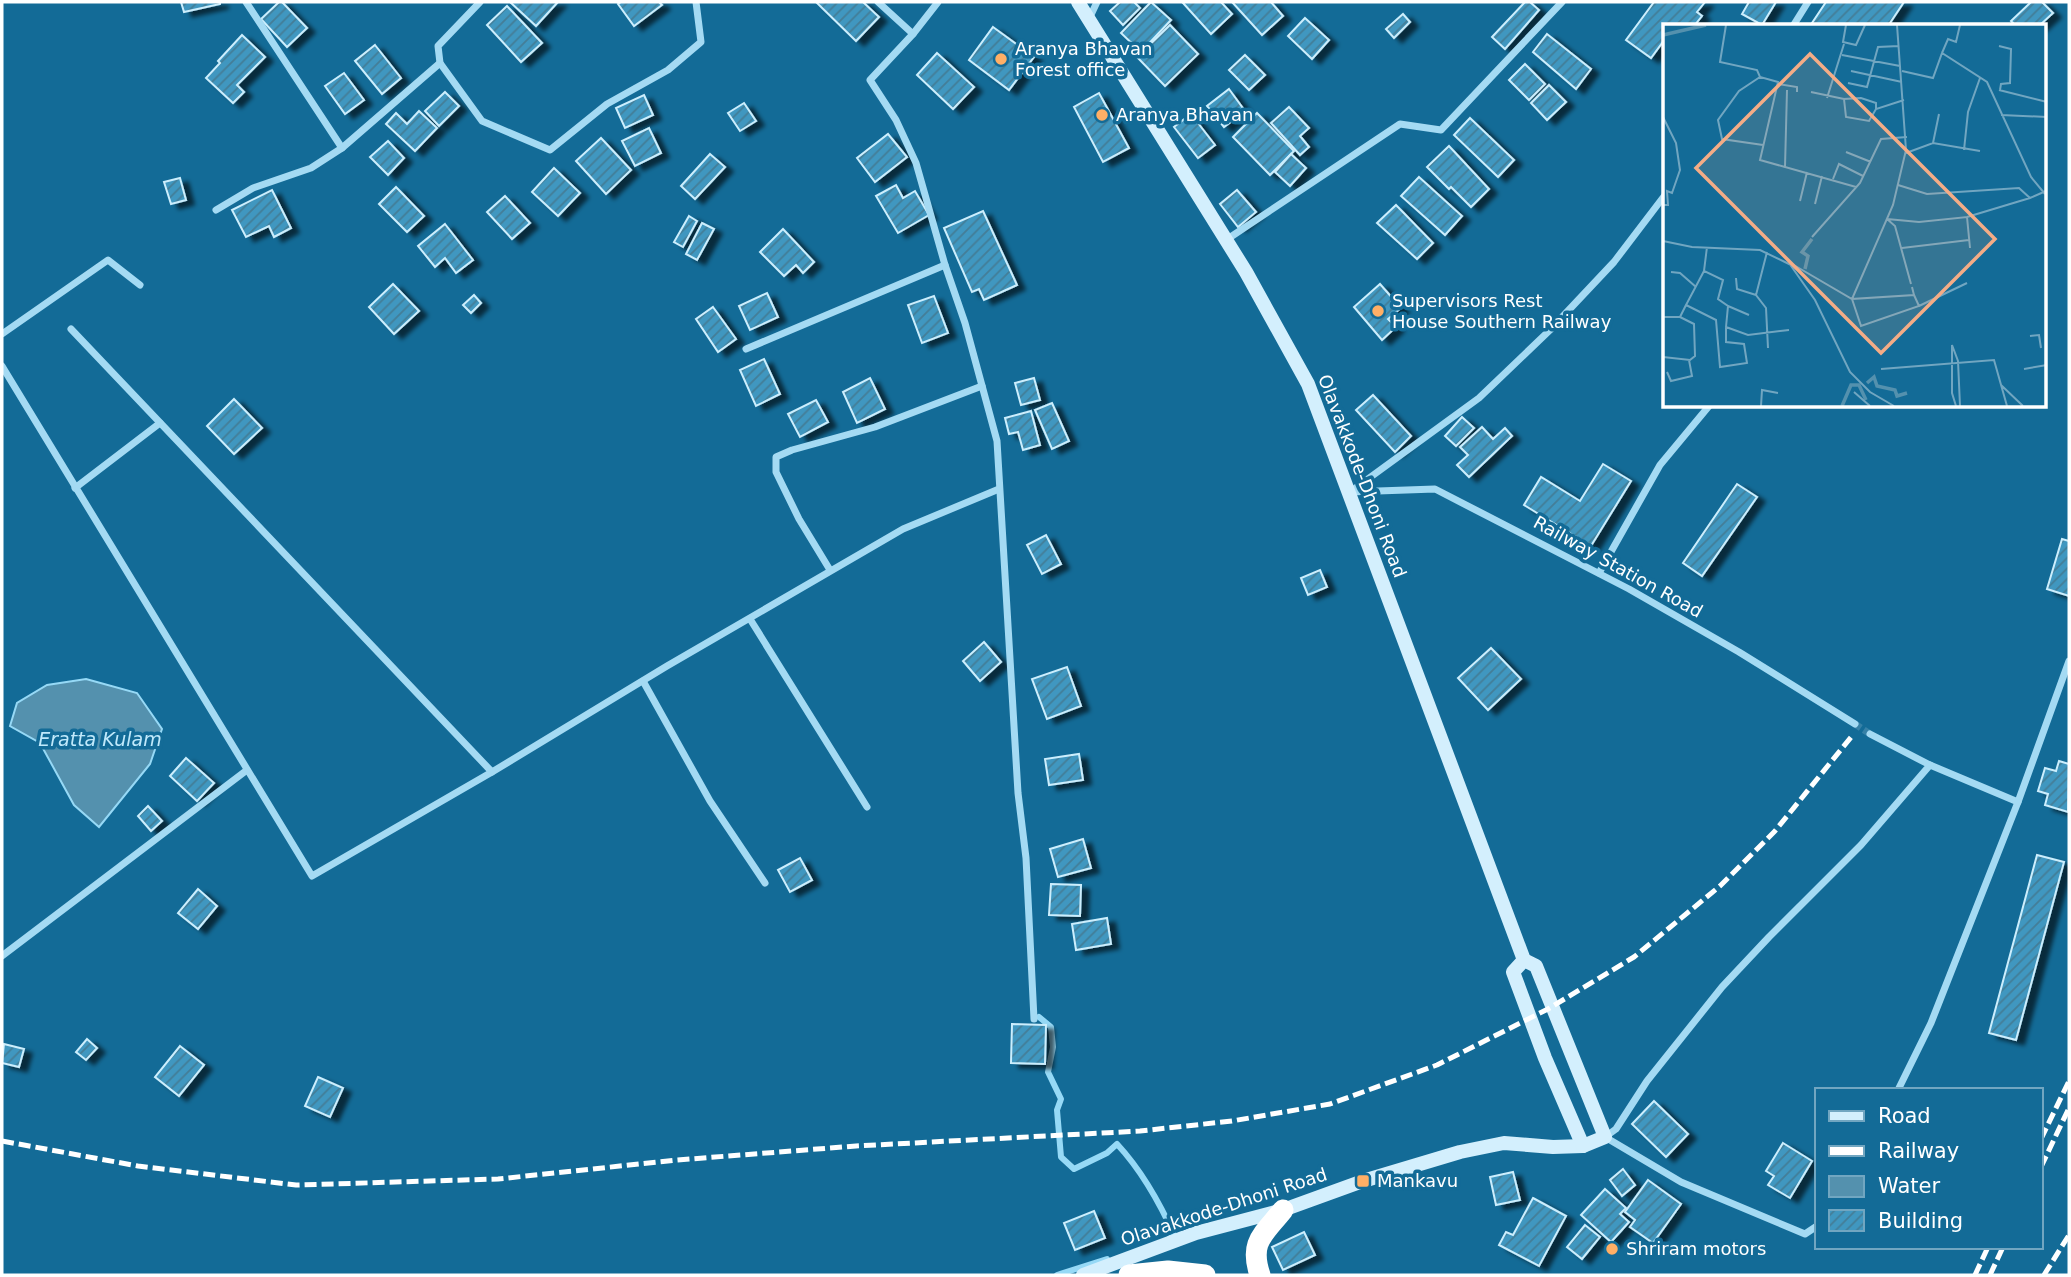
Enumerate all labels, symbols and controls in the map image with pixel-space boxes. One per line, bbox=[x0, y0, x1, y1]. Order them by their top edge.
inset map bbox=[1663, 24, 2046, 408]
place label: Aranya Bhavan Forest office bbox=[1015, 38, 1152, 80]
marker: Aranya Bhavan Forest office bbox=[993, 51, 1009, 67]
place label: Aranya Bhavan bbox=[1116, 104, 1253, 125]
marker: Aranya Bhavan bbox=[1094, 107, 1110, 123]
place label: Supervisors Rest House Southern Railway bbox=[1392, 290, 1612, 332]
marker: Supervisors Rest House Southern Railway bbox=[1370, 303, 1386, 319]
street label: Olavakkode-Dhoni Road bbox=[1314, 371, 1411, 580]
street label: Railway Station Road bbox=[1530, 511, 1706, 622]
water label: Eratta Kulam bbox=[38, 728, 162, 750]
legend bbox=[1815, 1088, 2043, 1249]
text: Road bbox=[1878, 1104, 1931, 1128]
text: Railway bbox=[1878, 1139, 1959, 1163]
street label: Olavakkode-Dhoni Road bbox=[1118, 1163, 1330, 1250]
place label: Mankavu bbox=[1377, 1170, 1458, 1191]
marker: Mankavu bbox=[1355, 1173, 1371, 1189]
text: Water bbox=[1878, 1174, 1940, 1198]
text: Building bbox=[1878, 1209, 1963, 1233]
place label: Shriram motors bbox=[1626, 1238, 1766, 1259]
marker: Shriram motors bbox=[1604, 1241, 1620, 1257]

